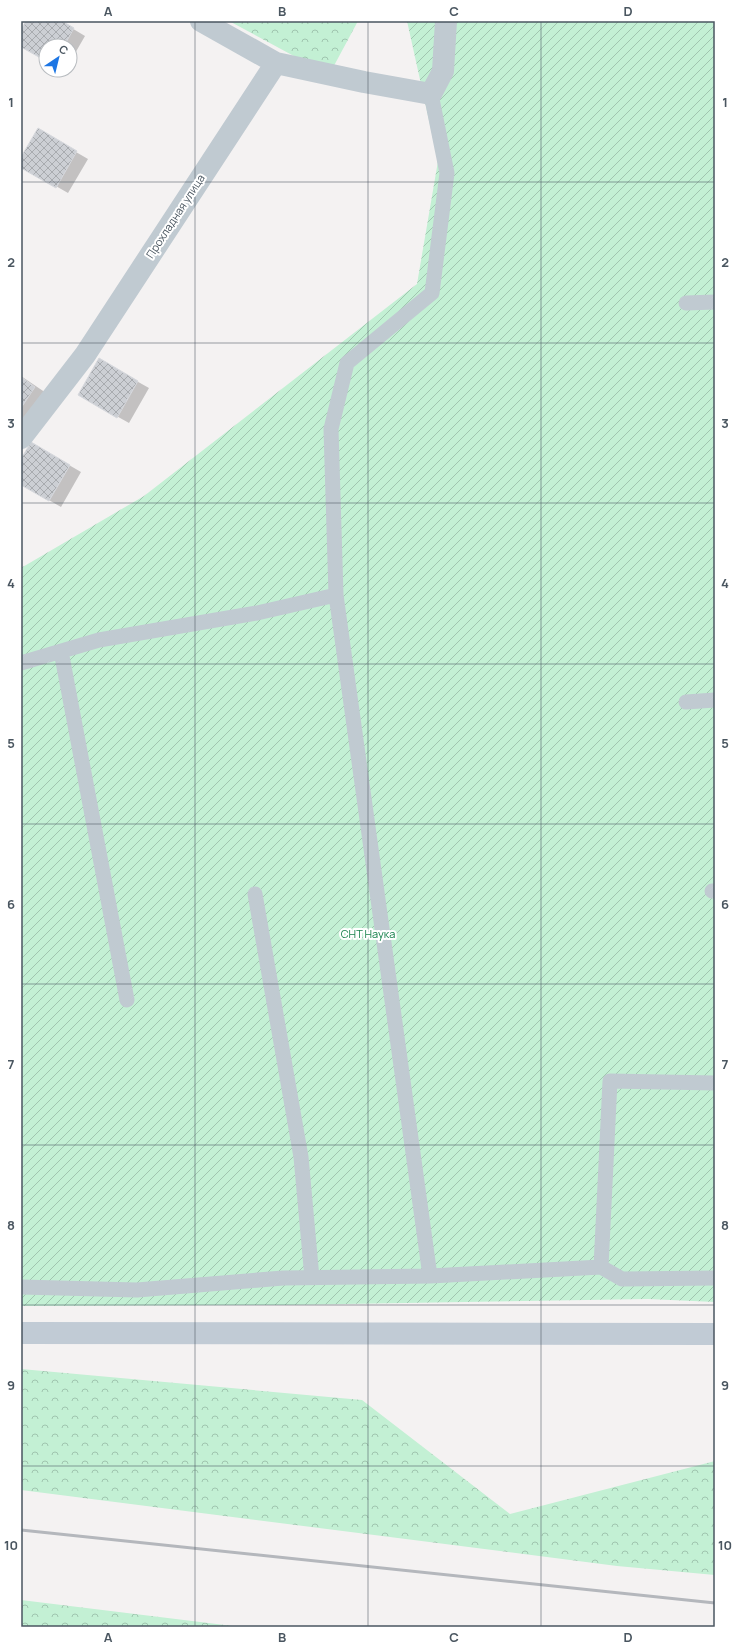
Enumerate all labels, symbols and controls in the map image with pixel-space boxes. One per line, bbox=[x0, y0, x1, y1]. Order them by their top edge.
text: A bbox=[104, 2, 113, 20]
text: B bbox=[278, 2, 286, 20]
text: C bbox=[449, 2, 459, 20]
text: D bbox=[623, 2, 633, 20]
north arrow bbox=[38, 38, 78, 78]
text: С bbox=[56, 41, 72, 58]
text: 1 bbox=[8, 93, 14, 111]
text: 1 bbox=[722, 93, 728, 111]
street label: Прохладная улица bbox=[142, 171, 208, 261]
text: 2 bbox=[7, 253, 15, 271]
text: 2 bbox=[721, 253, 729, 271]
text: 3 bbox=[7, 414, 15, 432]
text: 3 bbox=[721, 414, 729, 432]
text: 4 bbox=[7, 574, 15, 592]
text: 4 bbox=[721, 574, 729, 592]
text: 5 bbox=[7, 734, 15, 752]
text: 5 bbox=[721, 734, 729, 752]
text: 6 bbox=[7, 895, 15, 913]
text: 6 bbox=[721, 895, 729, 913]
park label: СНТ Наука bbox=[341, 926, 395, 941]
text: 7 bbox=[8, 1055, 15, 1073]
text: 7 bbox=[722, 1055, 729, 1073]
text: 8 bbox=[7, 1216, 15, 1234]
text: 8 bbox=[721, 1216, 729, 1234]
text: 9 bbox=[7, 1376, 15, 1394]
text: 9 bbox=[721, 1376, 729, 1394]
text: 10 bbox=[4, 1536, 18, 1554]
text: 10 bbox=[718, 1536, 732, 1554]
text: A bbox=[104, 1628, 113, 1646]
text: B bbox=[278, 1628, 286, 1646]
text: C bbox=[449, 1628, 459, 1646]
text: D bbox=[623, 1628, 633, 1646]

